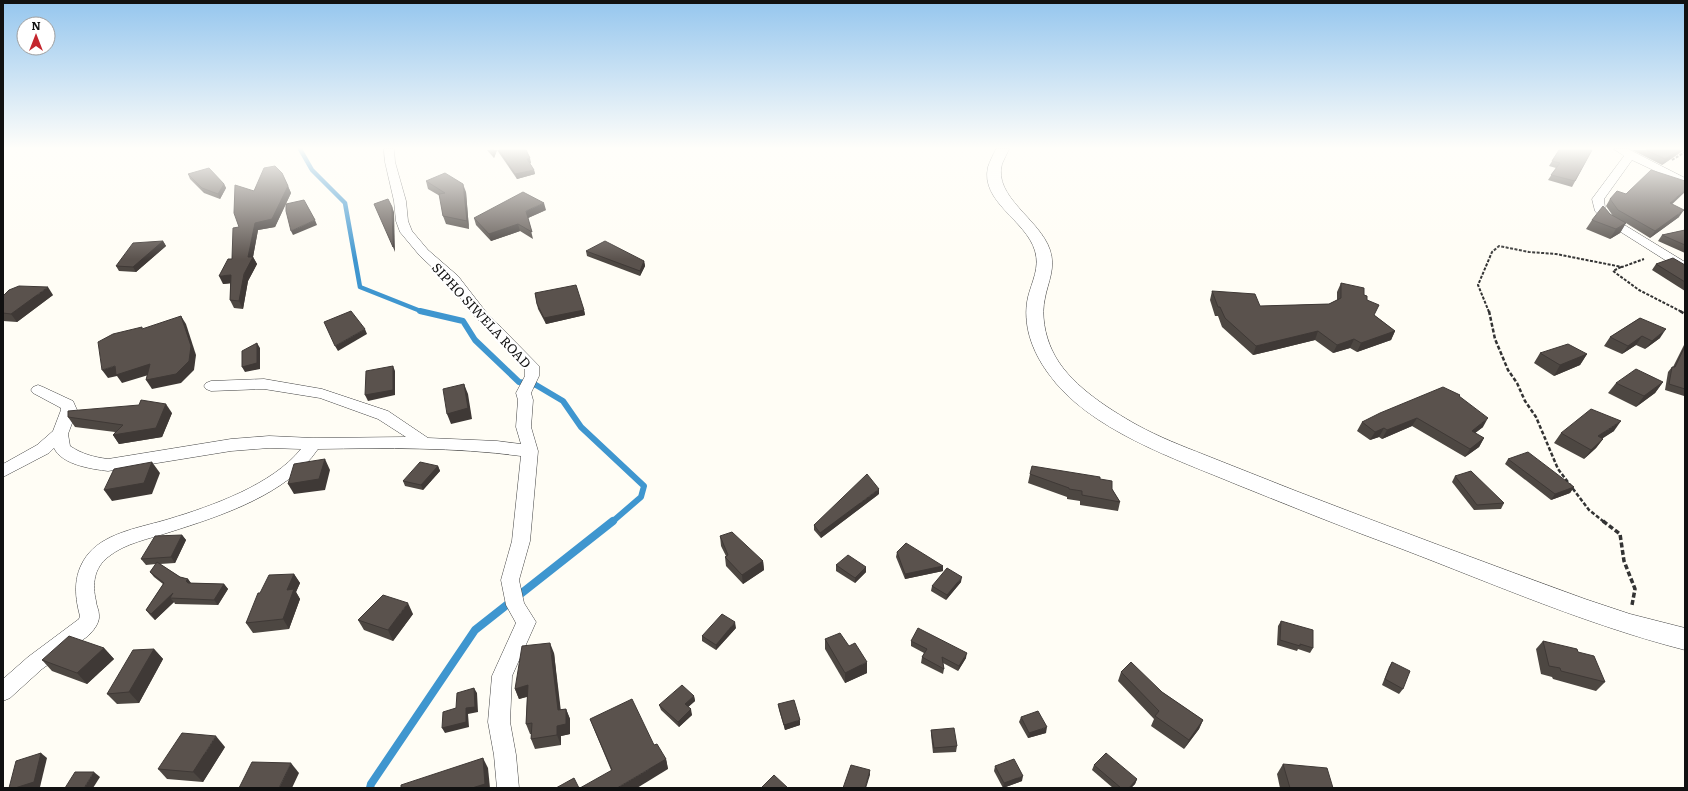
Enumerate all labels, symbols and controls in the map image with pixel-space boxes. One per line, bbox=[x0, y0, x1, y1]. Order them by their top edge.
north arrow bbox=[16, 16, 56, 56]
text: N bbox=[31, 17, 41, 33]
street label: SIPHO SIWELA ROAD bbox=[428, 258, 536, 372]

